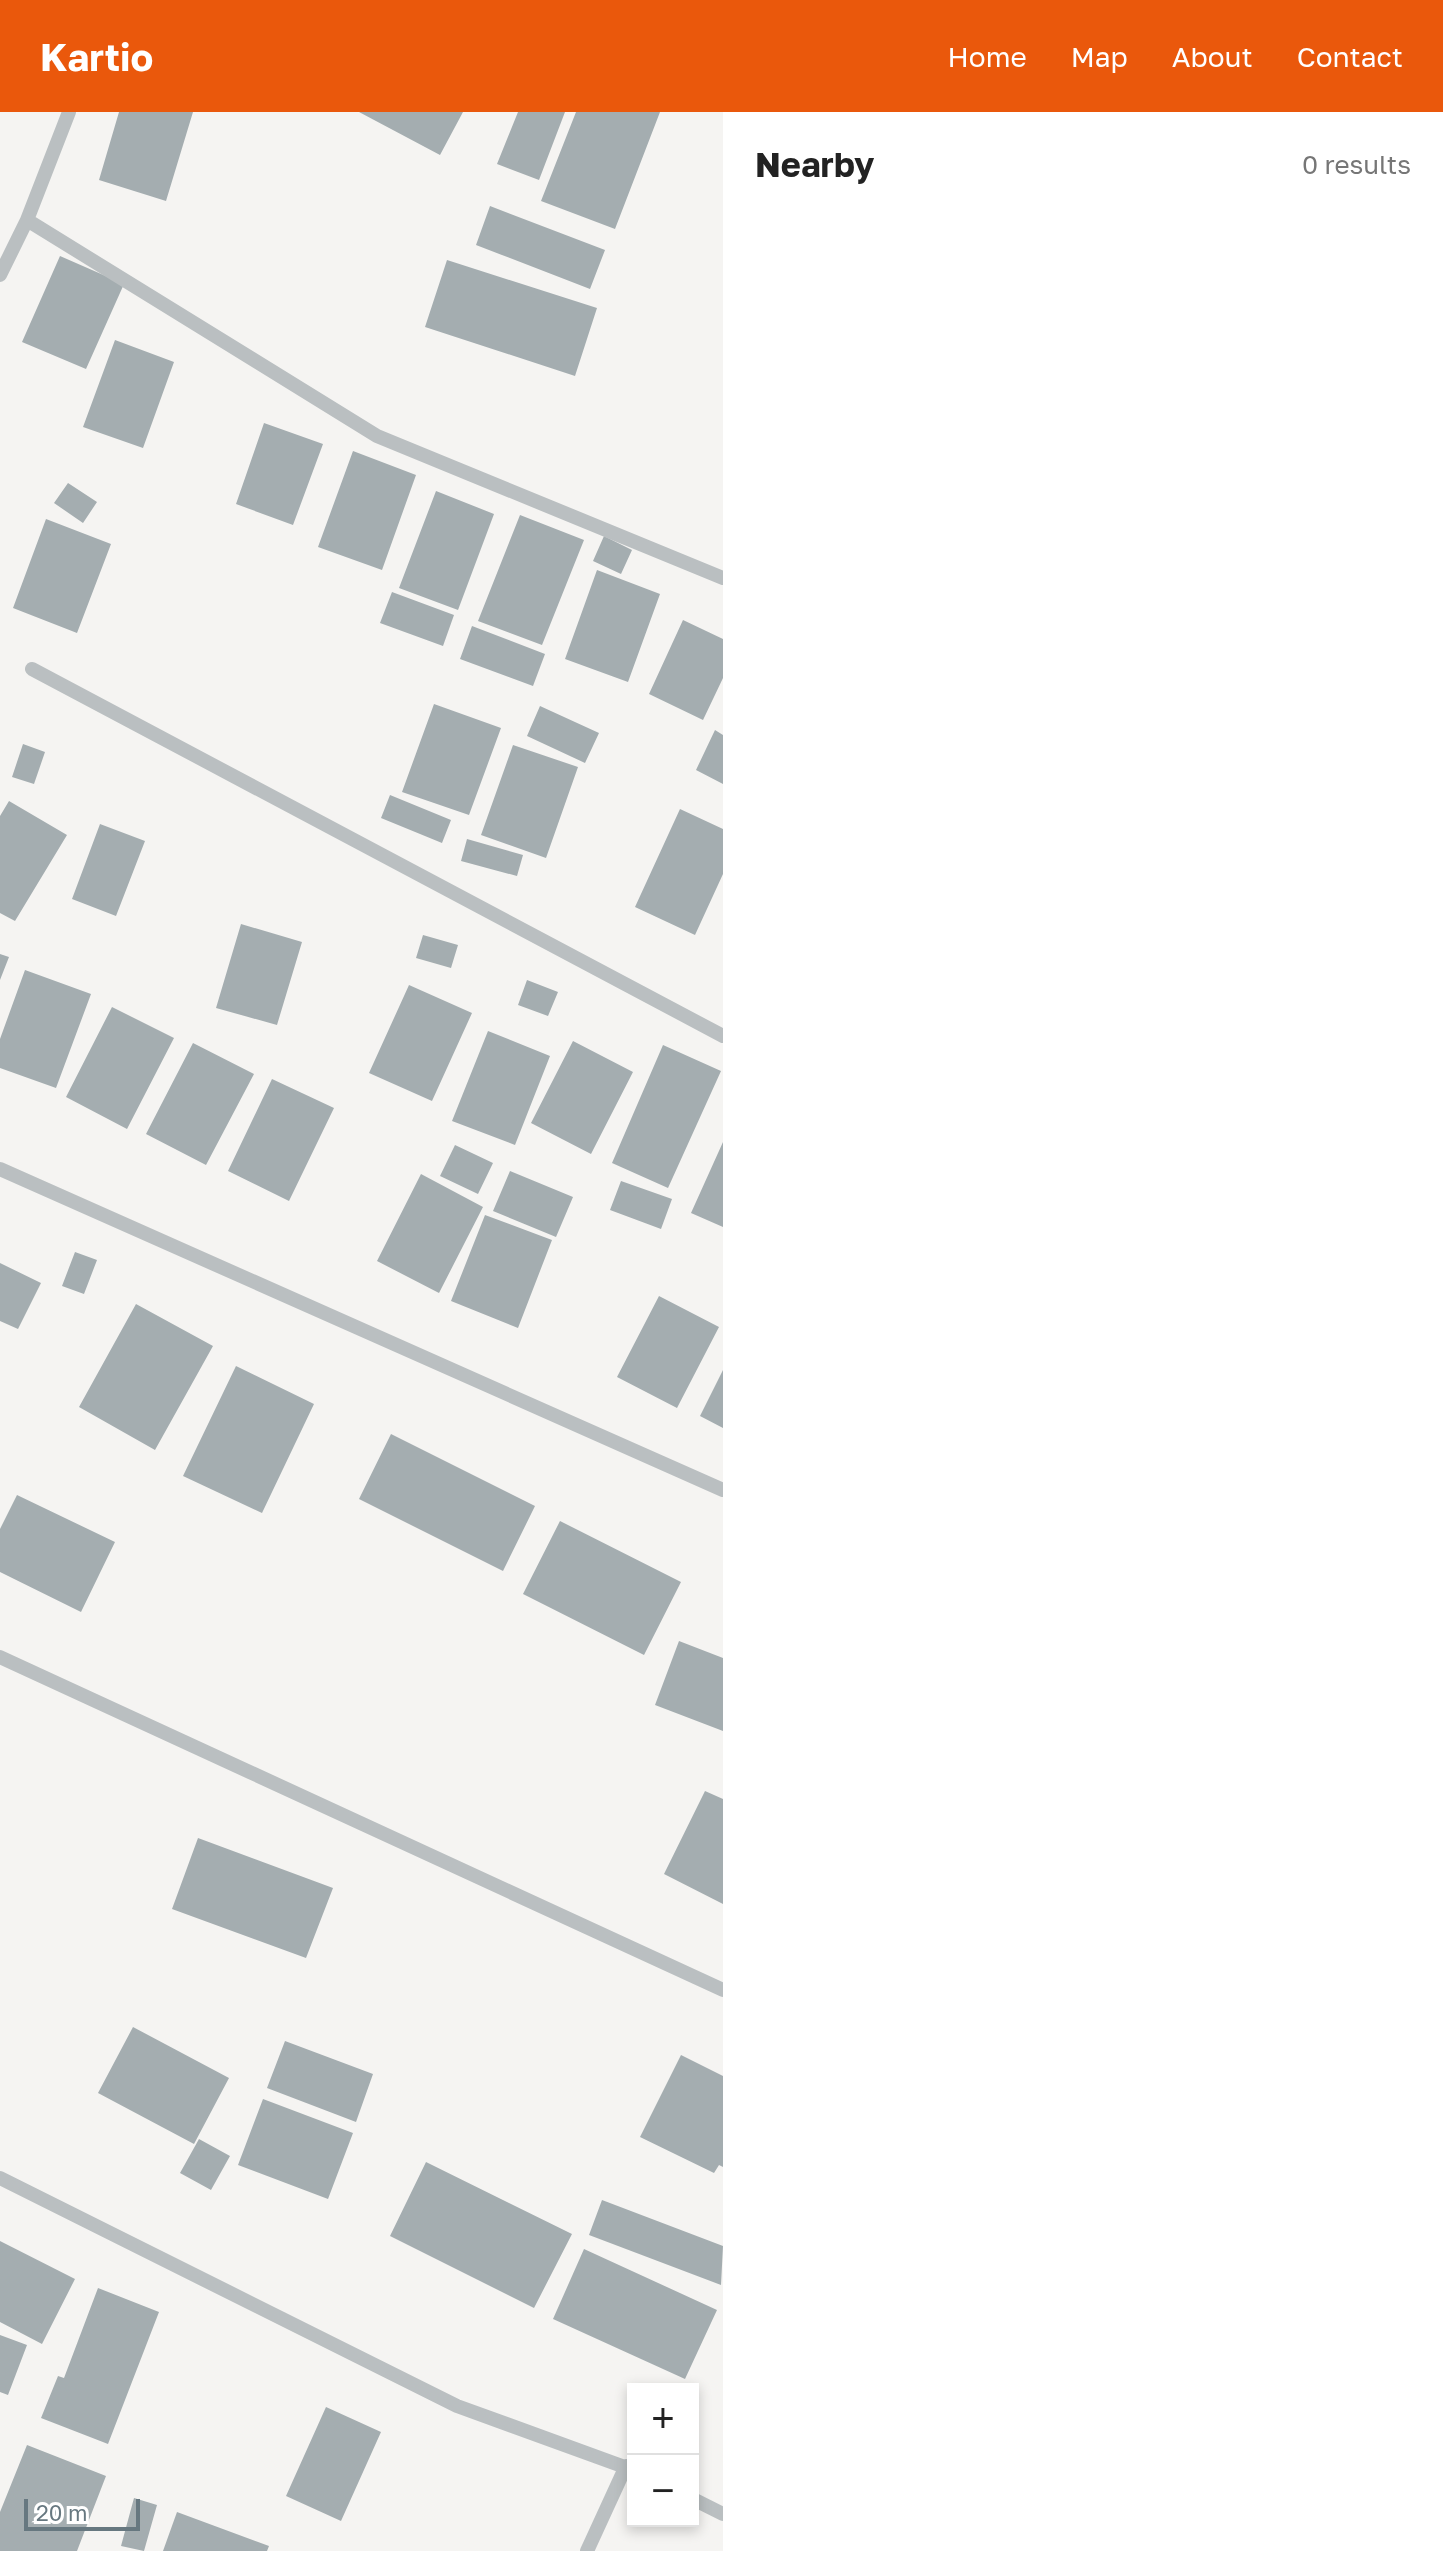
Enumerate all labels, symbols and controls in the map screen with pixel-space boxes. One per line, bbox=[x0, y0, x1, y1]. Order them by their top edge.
text: Kartio bbox=[40, 34, 153, 79]
text: Home bbox=[948, 40, 1027, 73]
text: Map bbox=[1071, 40, 1128, 73]
text: About bbox=[1172, 40, 1253, 73]
text: Contact bbox=[1297, 40, 1403, 73]
text: Nearby bbox=[755, 144, 875, 184]
text: 0 results bbox=[1302, 149, 1411, 180]
map controls bbox=[627, 2383, 699, 2527]
button: + bbox=[627, 2383, 699, 2455]
button: − bbox=[627, 2455, 699, 2527]
scale bar bbox=[24, 2495, 140, 2531]
text: 20 m bbox=[36, 2499, 87, 2526]

